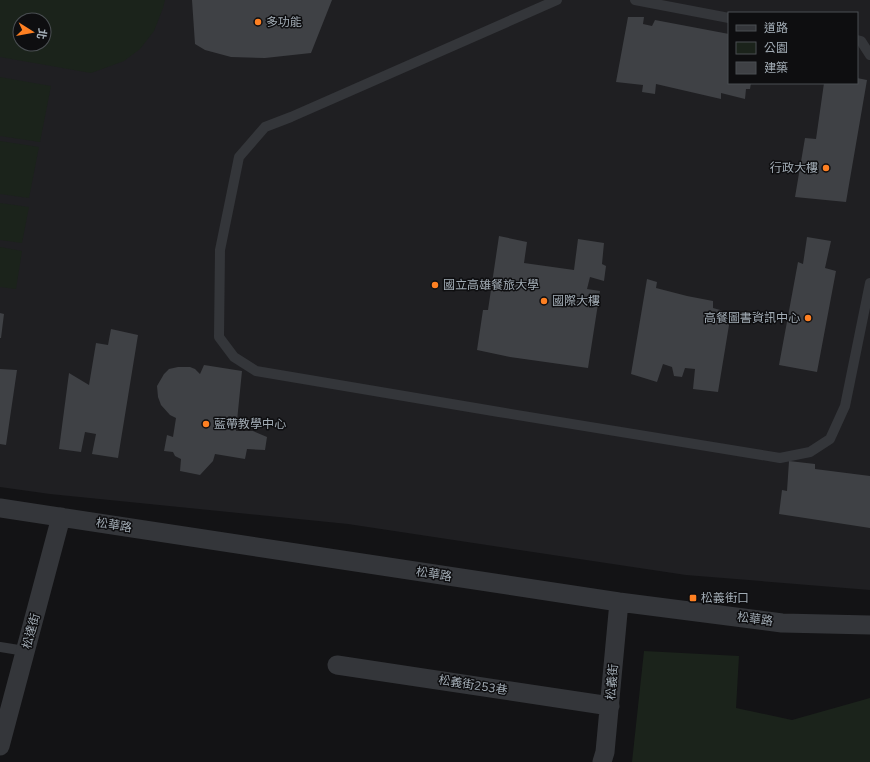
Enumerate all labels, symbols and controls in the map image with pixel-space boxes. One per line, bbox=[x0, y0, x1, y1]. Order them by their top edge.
north arrow bbox=[12, 12, 52, 52]
legend bbox=[728, 12, 858, 84]
place label: 多功能 bbox=[266, 14, 302, 30]
marker: 多功能 bbox=[253, 17, 263, 27]
text: 道路 bbox=[764, 20, 788, 36]
text: 北 bbox=[33, 27, 50, 41]
text: 公園 bbox=[764, 40, 788, 56]
text: 建築 bbox=[764, 60, 788, 76]
place label: 行政大樓 bbox=[770, 160, 818, 176]
marker: 行政大樓 bbox=[821, 163, 831, 173]
place label: 國立高雄餐旅大學 bbox=[443, 277, 539, 293]
marker: 國立高雄餐旅大學 bbox=[430, 280, 440, 290]
place label: 國際大樓 bbox=[552, 293, 600, 309]
marker: 國際大樓 bbox=[539, 296, 549, 306]
place label: 高餐圖書資訊中心 bbox=[704, 310, 800, 326]
marker: 高餐圖書資訊中心 bbox=[803, 313, 813, 323]
place label: 藍帶教學中心 bbox=[214, 416, 286, 432]
marker: 藍帶教學中心 bbox=[201, 419, 211, 429]
street label: 松華路 bbox=[95, 514, 133, 536]
street label: 松華路 bbox=[415, 563, 453, 585]
place label: 松義街口 bbox=[701, 590, 749, 606]
marker: 松義街口 bbox=[688, 593, 698, 603]
street label: 松華路 bbox=[736, 609, 774, 629]
street label: 松達街 bbox=[19, 612, 43, 650]
street label: 松義街 bbox=[602, 663, 622, 701]
street label: 松義街253巷 bbox=[437, 672, 509, 698]

